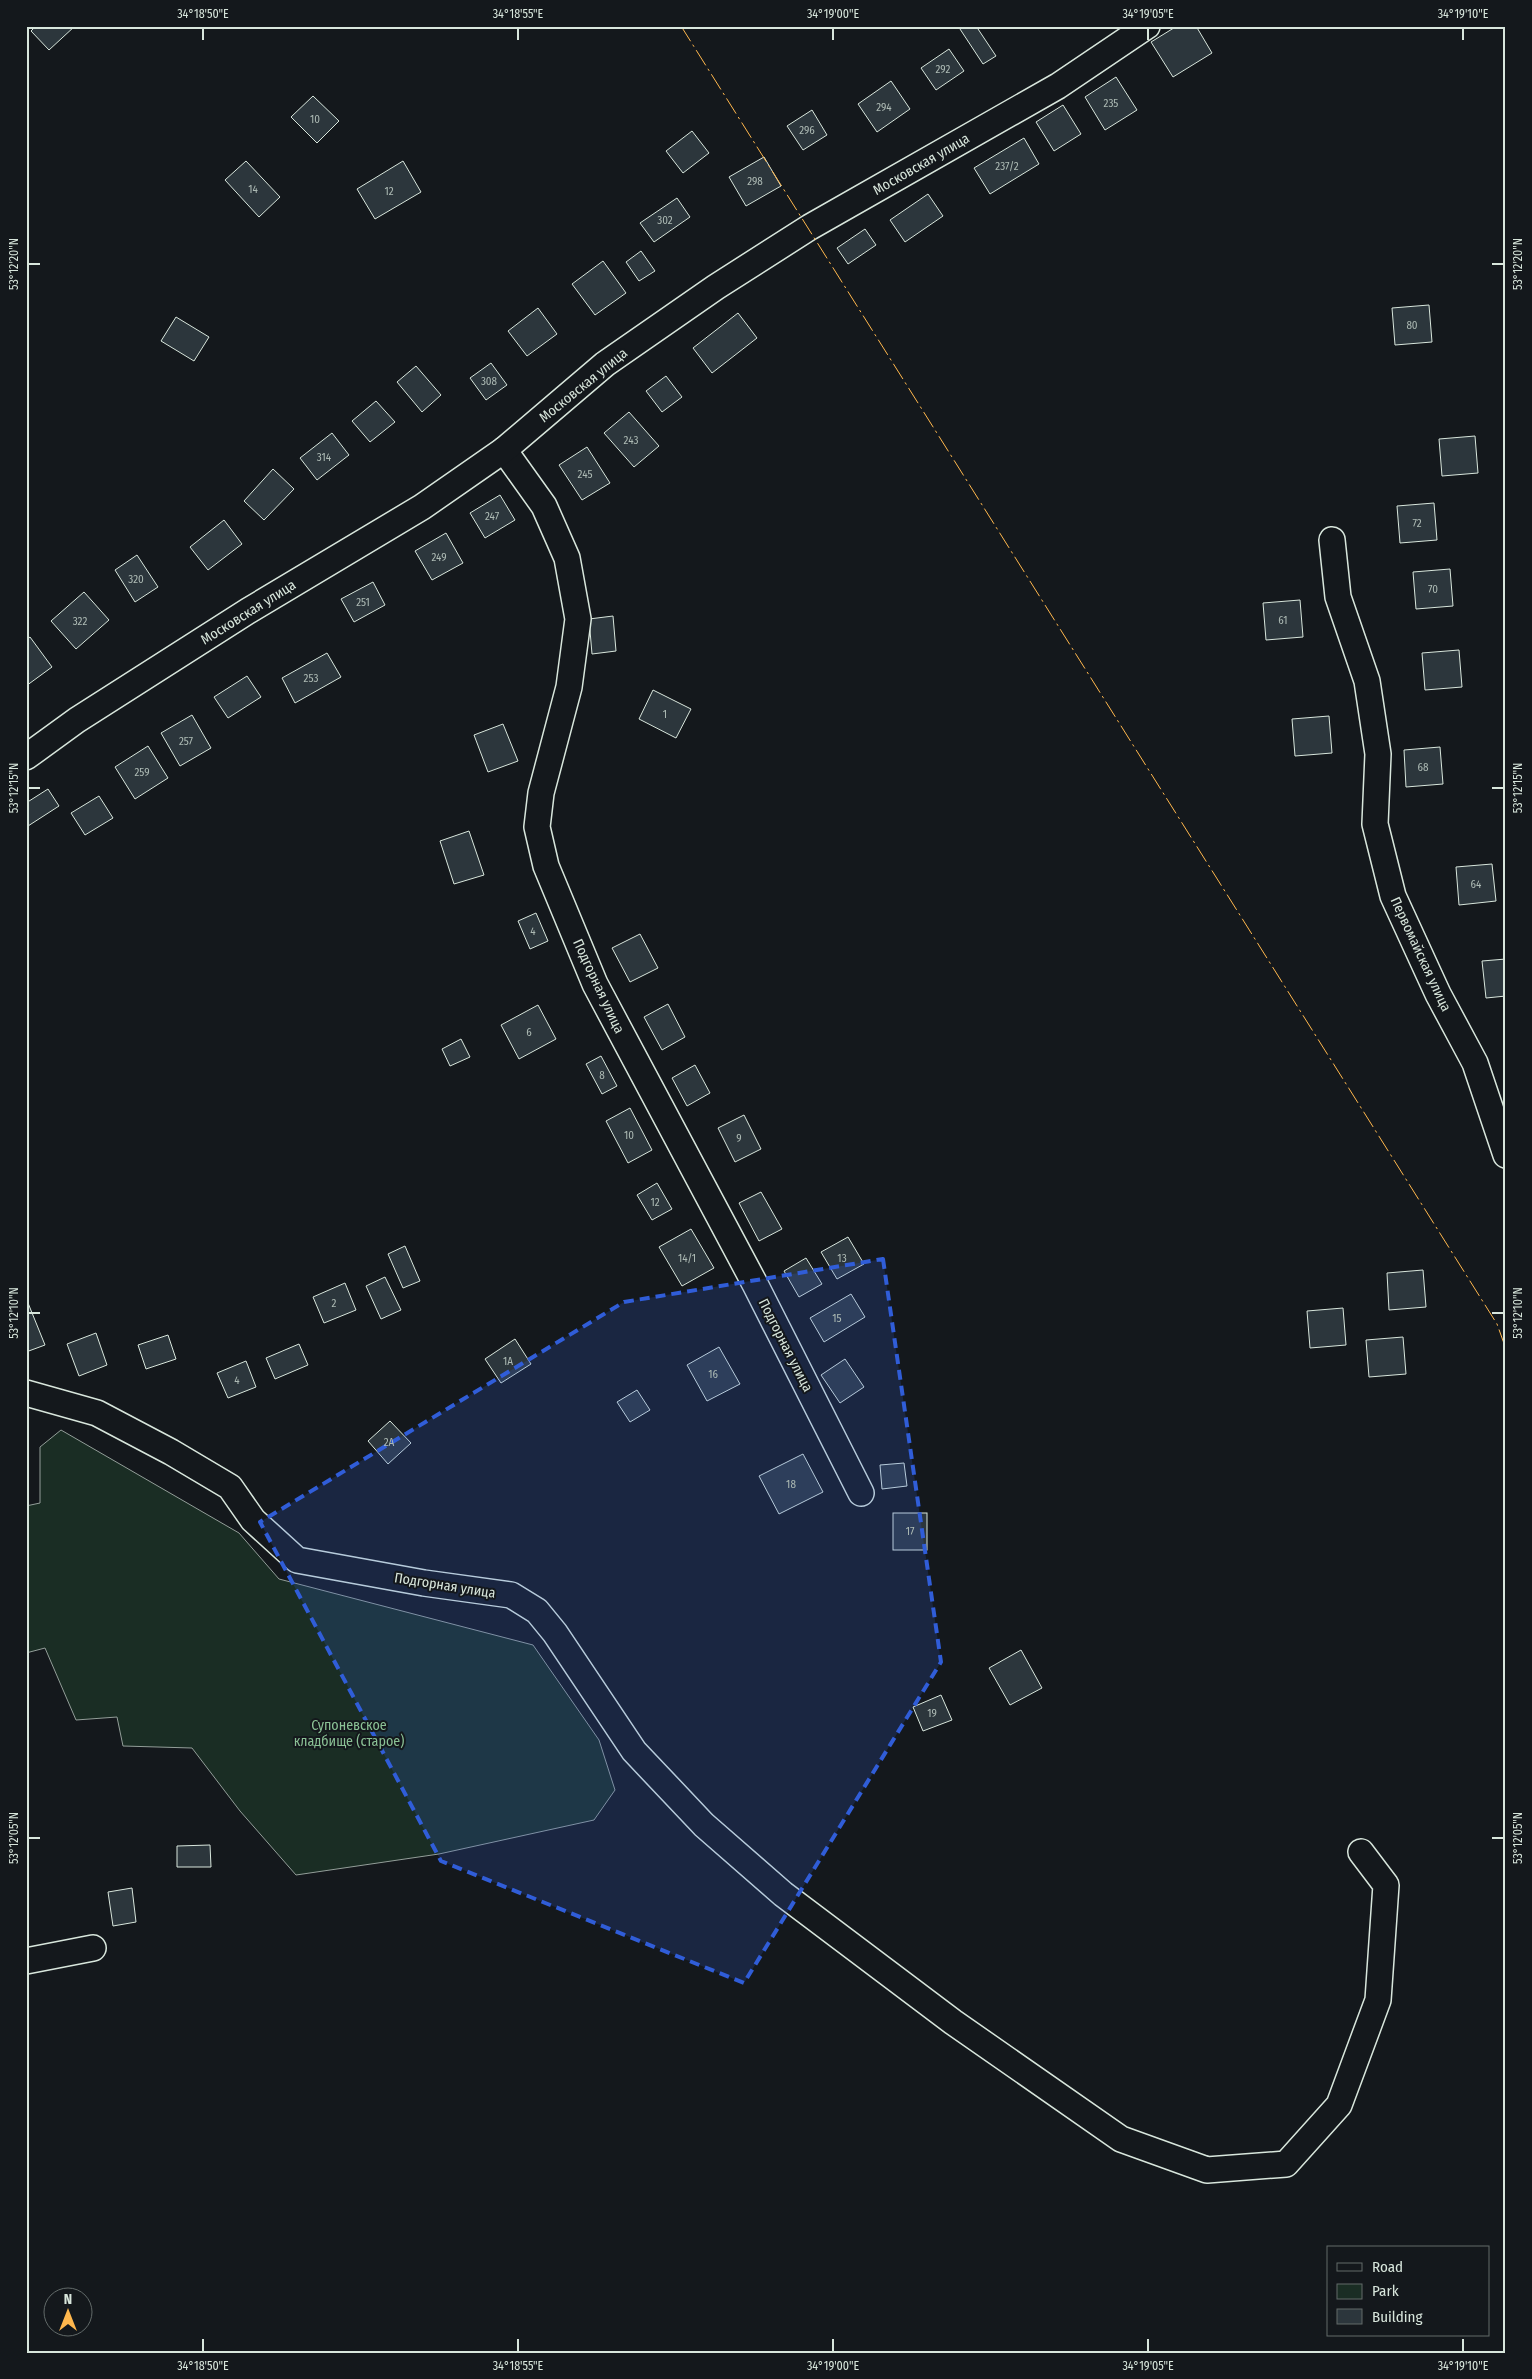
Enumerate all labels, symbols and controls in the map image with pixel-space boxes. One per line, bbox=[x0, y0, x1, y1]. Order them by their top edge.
text: 34°18'50"E bbox=[177, 7, 229, 21]
text: 34°18'55"E bbox=[493, 7, 544, 21]
text: 34°19'00"E bbox=[807, 7, 859, 21]
text: 34°19'05"E bbox=[1122, 7, 1174, 21]
text: 34°19'10"E bbox=[1438, 7, 1489, 21]
house number: 292 bbox=[936, 63, 951, 76]
house number: 235 bbox=[1104, 97, 1118, 110]
house number: 294 bbox=[876, 101, 892, 114]
house number: 10 bbox=[310, 113, 320, 126]
house number: 296 bbox=[799, 124, 815, 137]
street label: Московская улица bbox=[870, 130, 973, 199]
house number: 237/2 bbox=[995, 160, 1019, 173]
house number: 298 bbox=[747, 175, 763, 188]
house number: 14 bbox=[248, 183, 258, 196]
house number: 12 bbox=[384, 185, 394, 198]
house number: 302 bbox=[657, 214, 673, 227]
text: 53°12'20"N bbox=[7, 238, 21, 290]
text: 53°12'20"N bbox=[1511, 238, 1525, 290]
house number: 80 bbox=[1406, 319, 1418, 332]
street label: Московская улица bbox=[536, 345, 631, 426]
house number: 308 bbox=[481, 375, 498, 388]
house number: 243 bbox=[624, 434, 638, 447]
house number: 314 bbox=[317, 451, 332, 464]
house number: 245 bbox=[578, 468, 592, 481]
house number: 247 bbox=[485, 510, 500, 523]
house number: 72 bbox=[1412, 517, 1422, 530]
house number: 249 bbox=[431, 551, 447, 564]
house number: 320 bbox=[128, 573, 144, 586]
street label: Московская улица bbox=[198, 576, 299, 648]
house number: 70 bbox=[1428, 583, 1438, 596]
house number: 251 bbox=[356, 596, 370, 609]
house number: 61 bbox=[1278, 614, 1288, 627]
house number: 322 bbox=[73, 615, 87, 628]
house number: 253 bbox=[304, 672, 318, 685]
house number: 1 bbox=[663, 708, 667, 721]
house number: 257 bbox=[179, 735, 194, 748]
house number: 68 bbox=[1418, 761, 1429, 774]
text: 53°12'15"N bbox=[7, 763, 21, 813]
text: 53°12'15"N bbox=[1511, 763, 1525, 813]
house number: 259 bbox=[134, 766, 150, 779]
house number: 64 bbox=[1471, 878, 1482, 891]
street label: Первомайская улица bbox=[1387, 894, 1455, 1014]
house number: 4 bbox=[530, 925, 536, 938]
street label: Подгорная улица bbox=[569, 936, 628, 1036]
house number: 6 bbox=[526, 1026, 532, 1039]
house number: 8 bbox=[599, 1069, 605, 1082]
house number: 10 bbox=[624, 1129, 634, 1142]
house number: 9 bbox=[736, 1132, 742, 1145]
house number: 12 bbox=[650, 1196, 660, 1209]
house number: 14/1 bbox=[678, 1252, 696, 1265]
house number: 13 bbox=[837, 1252, 847, 1265]
text: 53°12'10"N bbox=[7, 1287, 21, 1339]
text: 53°12'10"N bbox=[1511, 1287, 1525, 1339]
street label: Подгорная улица bbox=[755, 1296, 816, 1395]
house number: 2 bbox=[332, 1297, 337, 1310]
house number: 15 bbox=[832, 1312, 842, 1325]
house number: 1А bbox=[503, 1355, 513, 1368]
house number: 16 bbox=[708, 1368, 718, 1381]
house number: 4 bbox=[234, 1374, 240, 1387]
house number: 2А bbox=[384, 1436, 395, 1449]
house number: 18 bbox=[786, 1478, 796, 1491]
house number: 17 bbox=[906, 1525, 915, 1538]
street label: Подгорная улица bbox=[393, 1569, 497, 1602]
house number: 19 bbox=[927, 1707, 937, 1720]
park label: Супоневское кладбище (старое) bbox=[294, 1717, 404, 1750]
text: 53°12'05"N bbox=[7, 1812, 21, 1864]
text: 53°12'05"N bbox=[1511, 1812, 1525, 1864]
legend bbox=[1327, 2246, 1490, 2336]
text: Road bbox=[1372, 2258, 1403, 2276]
text: Park bbox=[1372, 2282, 1399, 2300]
north arrow bbox=[42, 2286, 92, 2336]
text: N bbox=[64, 2291, 72, 2308]
text: Building bbox=[1372, 2308, 1423, 2326]
text: 34°18'50"E bbox=[177, 2359, 229, 2373]
text: 34°18'55"E bbox=[493, 2359, 544, 2373]
text: 34°19'00"E bbox=[807, 2359, 859, 2373]
text: 34°19'05"E bbox=[1122, 2359, 1174, 2373]
text: 34°19'10"E bbox=[1438, 2359, 1489, 2373]

